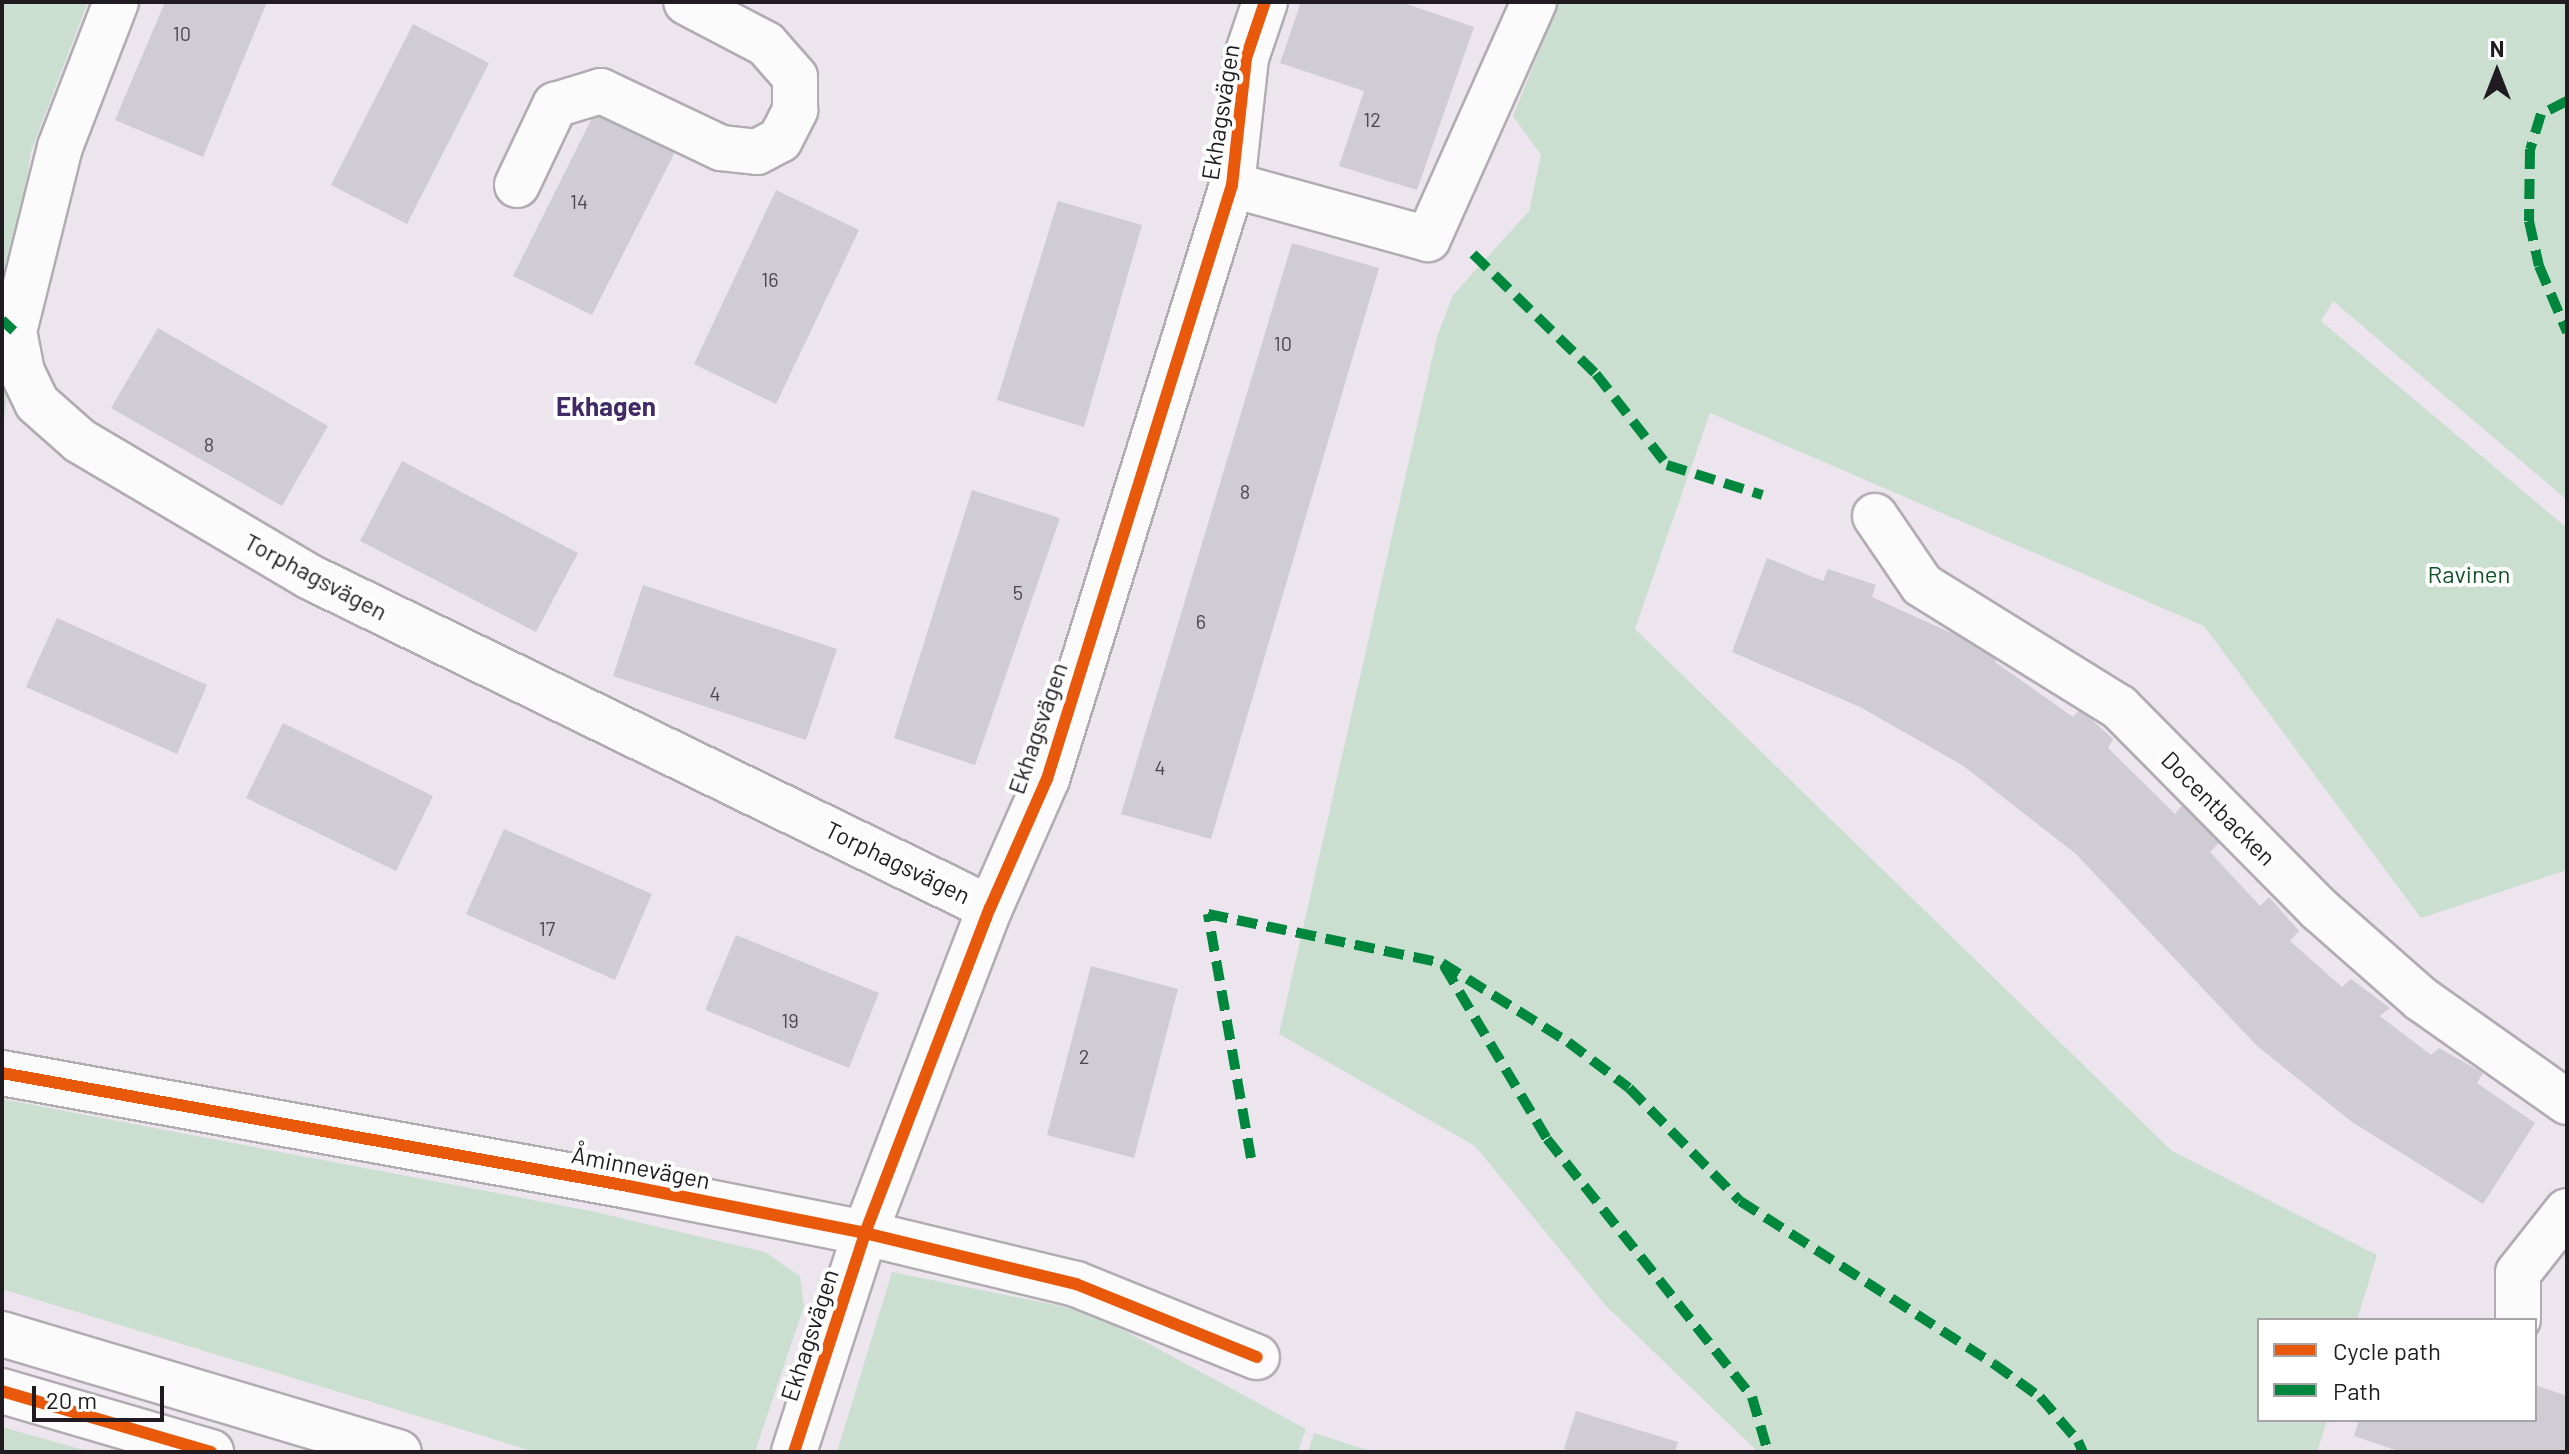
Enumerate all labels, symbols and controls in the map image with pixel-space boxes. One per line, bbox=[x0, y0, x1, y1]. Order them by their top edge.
house number: 10 bbox=[173, 21, 191, 45]
north arrow bbox=[2457, 32, 2537, 112]
text: N bbox=[2490, 35, 2504, 61]
street label: Ekhagsvägen bbox=[1195, 42, 1245, 182]
house number: 12 bbox=[1363, 107, 1381, 131]
house number: 14 bbox=[570, 189, 588, 213]
house number: 16 bbox=[761, 267, 779, 291]
house number: 10 bbox=[1274, 331, 1292, 355]
district label: Ekhagen bbox=[556, 390, 656, 422]
house number: 8 bbox=[204, 432, 214, 456]
house number: 8 bbox=[1240, 479, 1250, 503]
street label: Torphagsvägen bbox=[240, 526, 392, 626]
park label: Ravinen bbox=[2428, 560, 2510, 588]
house number: 5 bbox=[1013, 580, 1023, 604]
house number: 6 bbox=[1196, 609, 1206, 633]
street label: Ekhagsvägen bbox=[1001, 658, 1073, 798]
house number: 4 bbox=[709, 681, 721, 705]
street label: Docentbacken bbox=[2156, 745, 2282, 871]
house number: 4 bbox=[1154, 755, 1166, 779]
street label: Torphagsvägen bbox=[821, 815, 975, 909]
house number: 17 bbox=[539, 916, 555, 940]
house number: 19 bbox=[781, 1008, 799, 1032]
house number: 2 bbox=[1079, 1044, 1089, 1068]
street label: Åminnevägen bbox=[569, 1139, 713, 1195]
street label: Ekhagsvägen bbox=[774, 1265, 844, 1405]
legend bbox=[2257, 1318, 2537, 1422]
text: Cycle path bbox=[2333, 1336, 2441, 1365]
scale bar bbox=[36, 1370, 168, 1420]
text: Path bbox=[2333, 1376, 2381, 1405]
text: 20 m bbox=[46, 1385, 97, 1414]

